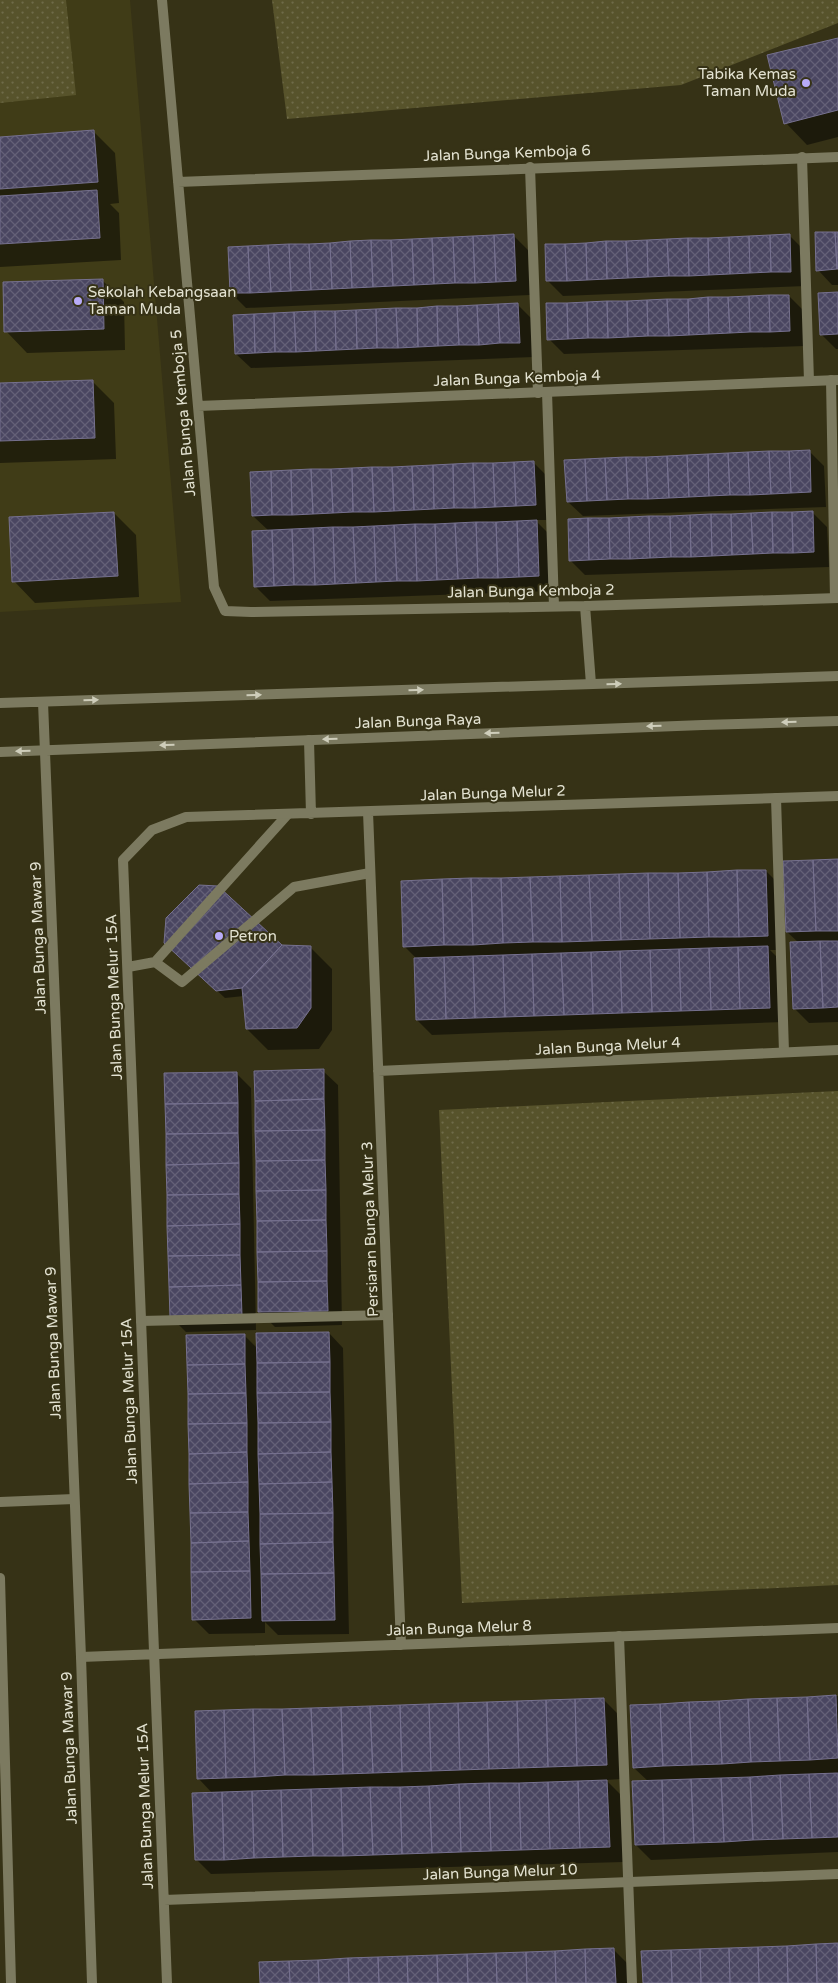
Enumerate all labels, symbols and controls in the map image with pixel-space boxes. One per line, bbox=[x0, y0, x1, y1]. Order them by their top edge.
place label: Tabika Kemas Taman Muda bbox=[698, 65, 796, 100]
marker: Tabika Kemas Taman Muda bbox=[800, 77, 812, 89]
street label: Jalan Bunga Kemboja 6 bbox=[423, 141, 591, 165]
place label: Sekolah Kebangsaan Taman Muda bbox=[88, 283, 236, 318]
marker: Sekolah Kebangsaan Taman Muda bbox=[72, 295, 84, 307]
street label: Jalan Bunga Kemboja 5 bbox=[167, 329, 199, 497]
street label: Jalan Bunga Kemboja 4 bbox=[433, 366, 601, 390]
street label: Jalan Bunga Kemboja 2 bbox=[447, 581, 615, 601]
one-way arrow bbox=[606, 679, 622, 687]
one-way arrow bbox=[408, 686, 424, 694]
one-way arrow bbox=[246, 691, 262, 699]
one-way arrow bbox=[84, 696, 100, 704]
street label: Jalan Bunga Raya bbox=[355, 710, 481, 732]
one-way arrow bbox=[781, 719, 797, 727]
one-way arrow bbox=[646, 723, 662, 731]
one-way arrow bbox=[484, 729, 500, 737]
one-way arrow bbox=[321, 735, 337, 743]
one-way arrow bbox=[159, 742, 175, 750]
one-way arrow bbox=[14, 747, 30, 755]
street label: Jalan Bunga Melur 2 bbox=[420, 781, 566, 805]
street label: Jalan Bunga Mawar 9 bbox=[26, 861, 50, 1015]
street label: Jalan Bunga Melur 15A bbox=[102, 914, 126, 1080]
place label: Petron bbox=[229, 927, 277, 945]
marker: Petron bbox=[213, 930, 225, 942]
street label: Jalan Bunga Melur 4 bbox=[535, 1033, 681, 1059]
street label: Persiaran Bunga Melur 3 bbox=[358, 1141, 382, 1317]
street label: Jalan Bunga Mawar 9 bbox=[41, 1266, 65, 1420]
street label: Jalan Bunga Melur 15A bbox=[117, 1318, 141, 1484]
street label: Jalan Bunga Melur 8 bbox=[386, 1616, 532, 1640]
street label: Jalan Bunga Mawar 9 bbox=[57, 1671, 81, 1825]
street label: Jalan Bunga Melur 15A bbox=[133, 1723, 157, 1889]
street label: Jalan Bunga Melur 10 bbox=[422, 1860, 578, 1884]

